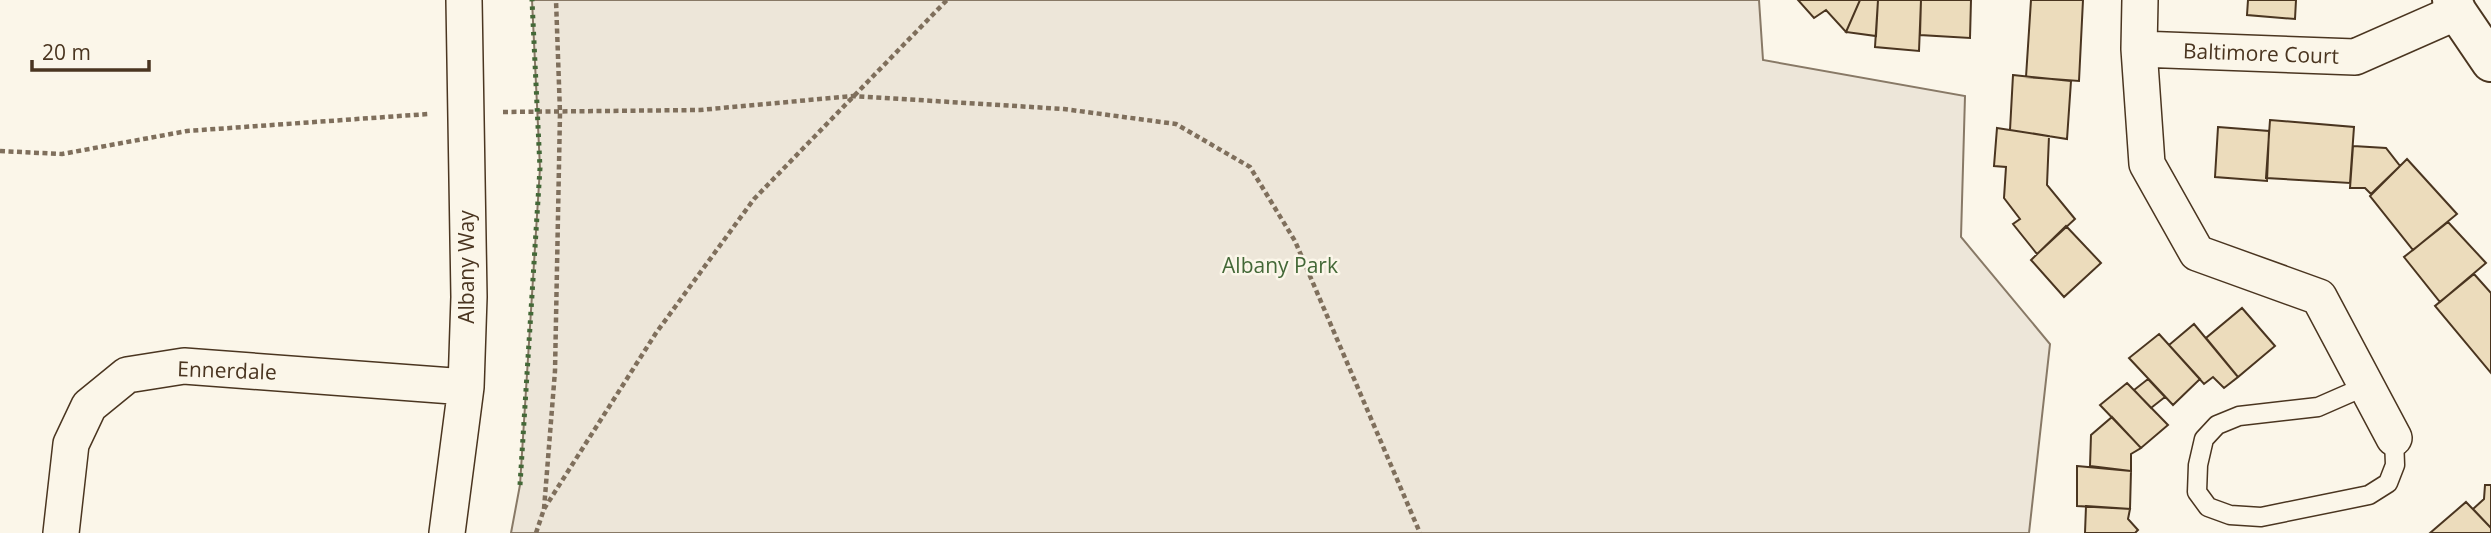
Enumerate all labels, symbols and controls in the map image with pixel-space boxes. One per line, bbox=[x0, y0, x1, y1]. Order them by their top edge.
scale bar bbox=[32, 28, 149, 72]
street label: Baltimore Court bbox=[2183, 36, 2339, 70]
text: 20 m bbox=[42, 38, 91, 66]
street label: Albany Way bbox=[452, 210, 480, 324]
park label: Albany Park bbox=[1222, 251, 1338, 279]
street label: Ennerdale bbox=[177, 354, 277, 386]

